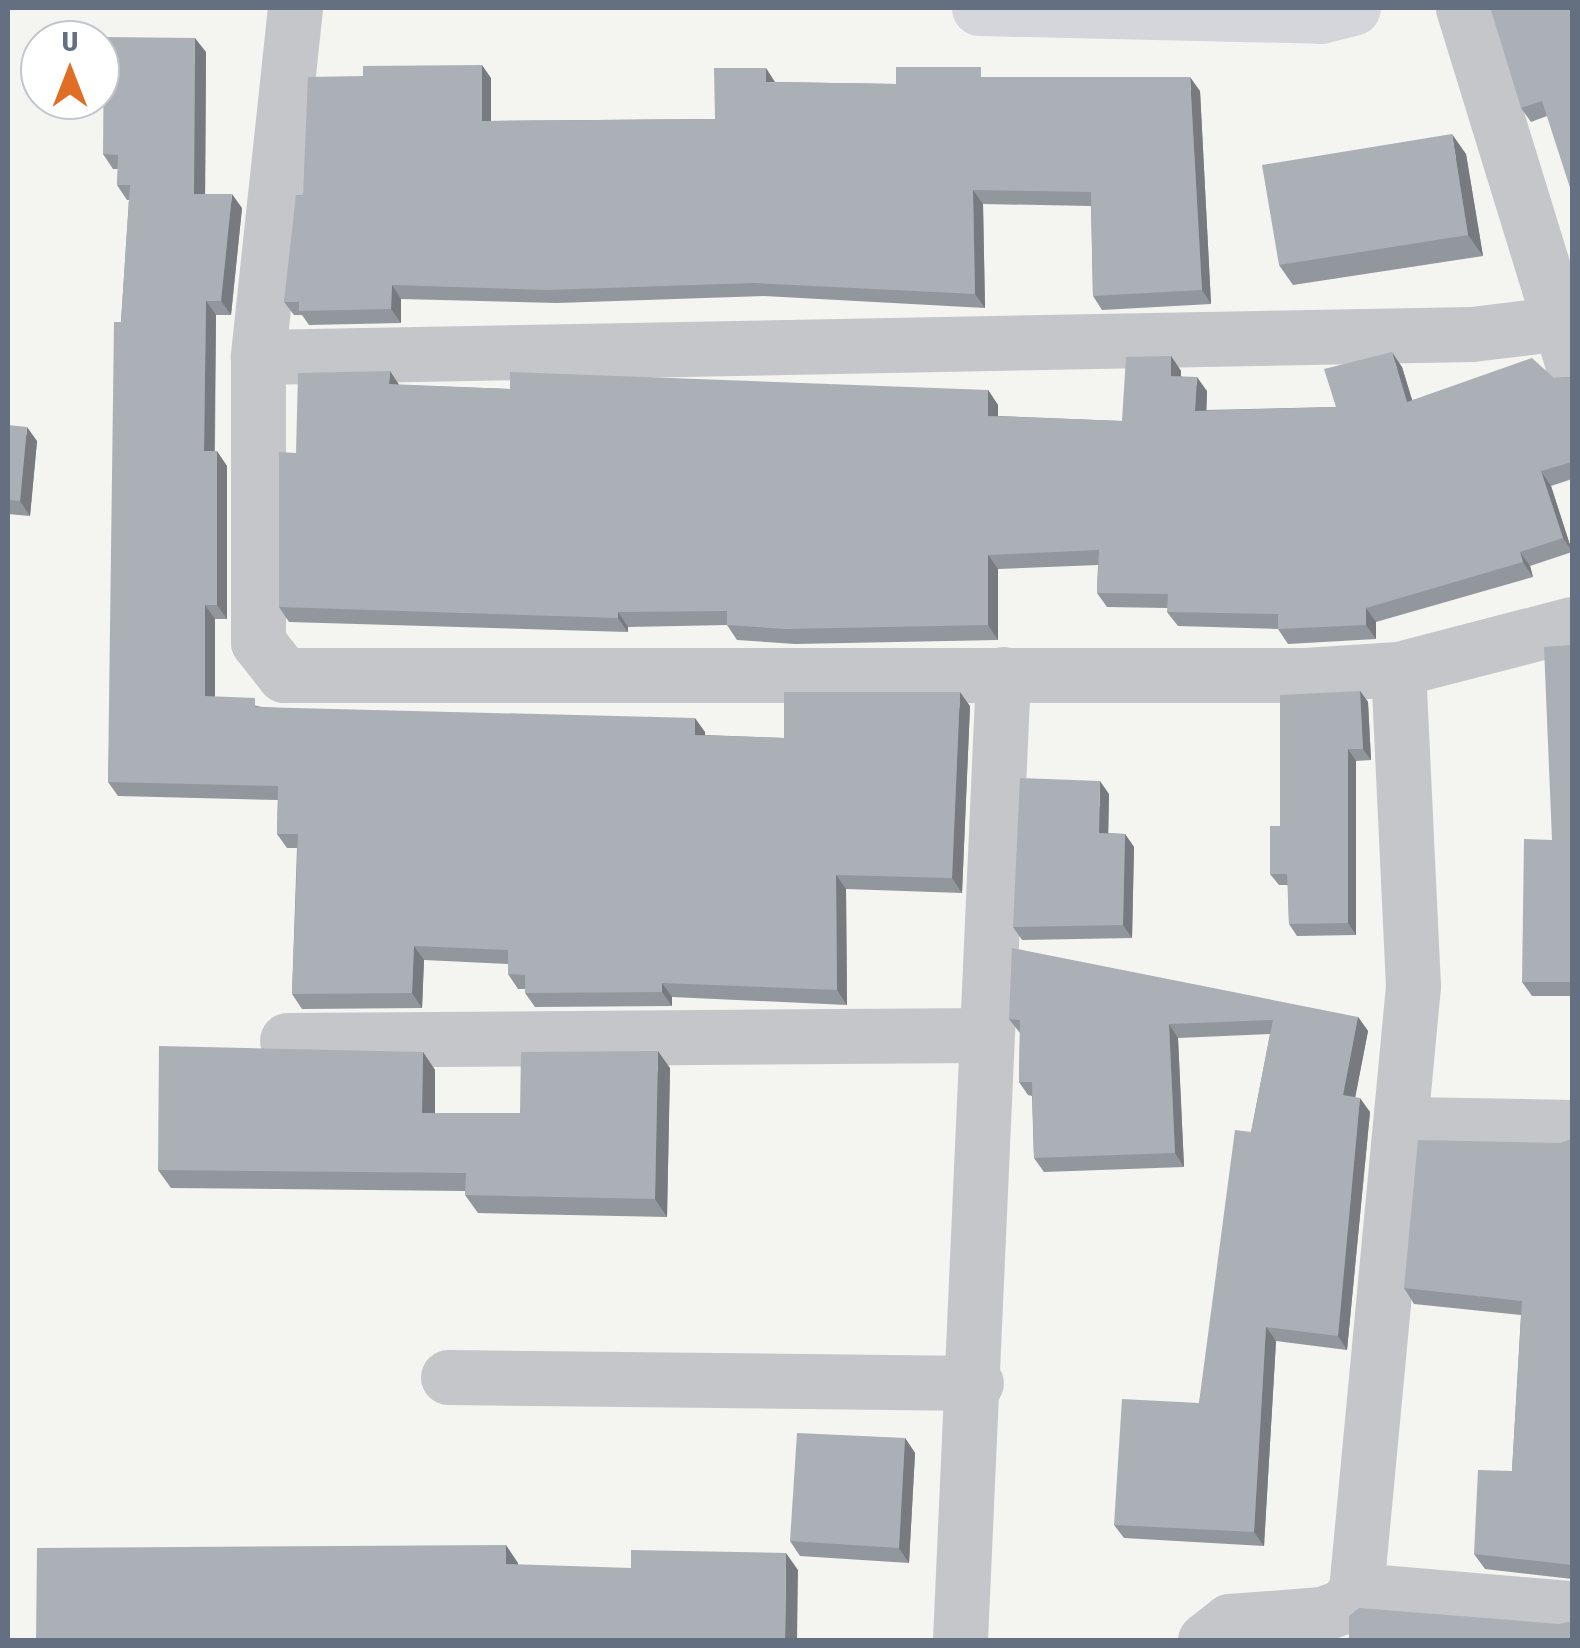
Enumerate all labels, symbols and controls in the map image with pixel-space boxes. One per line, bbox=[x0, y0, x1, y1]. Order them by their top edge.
north arrow bbox=[20, 20, 120, 120]
text: U bbox=[62, 25, 78, 58]

